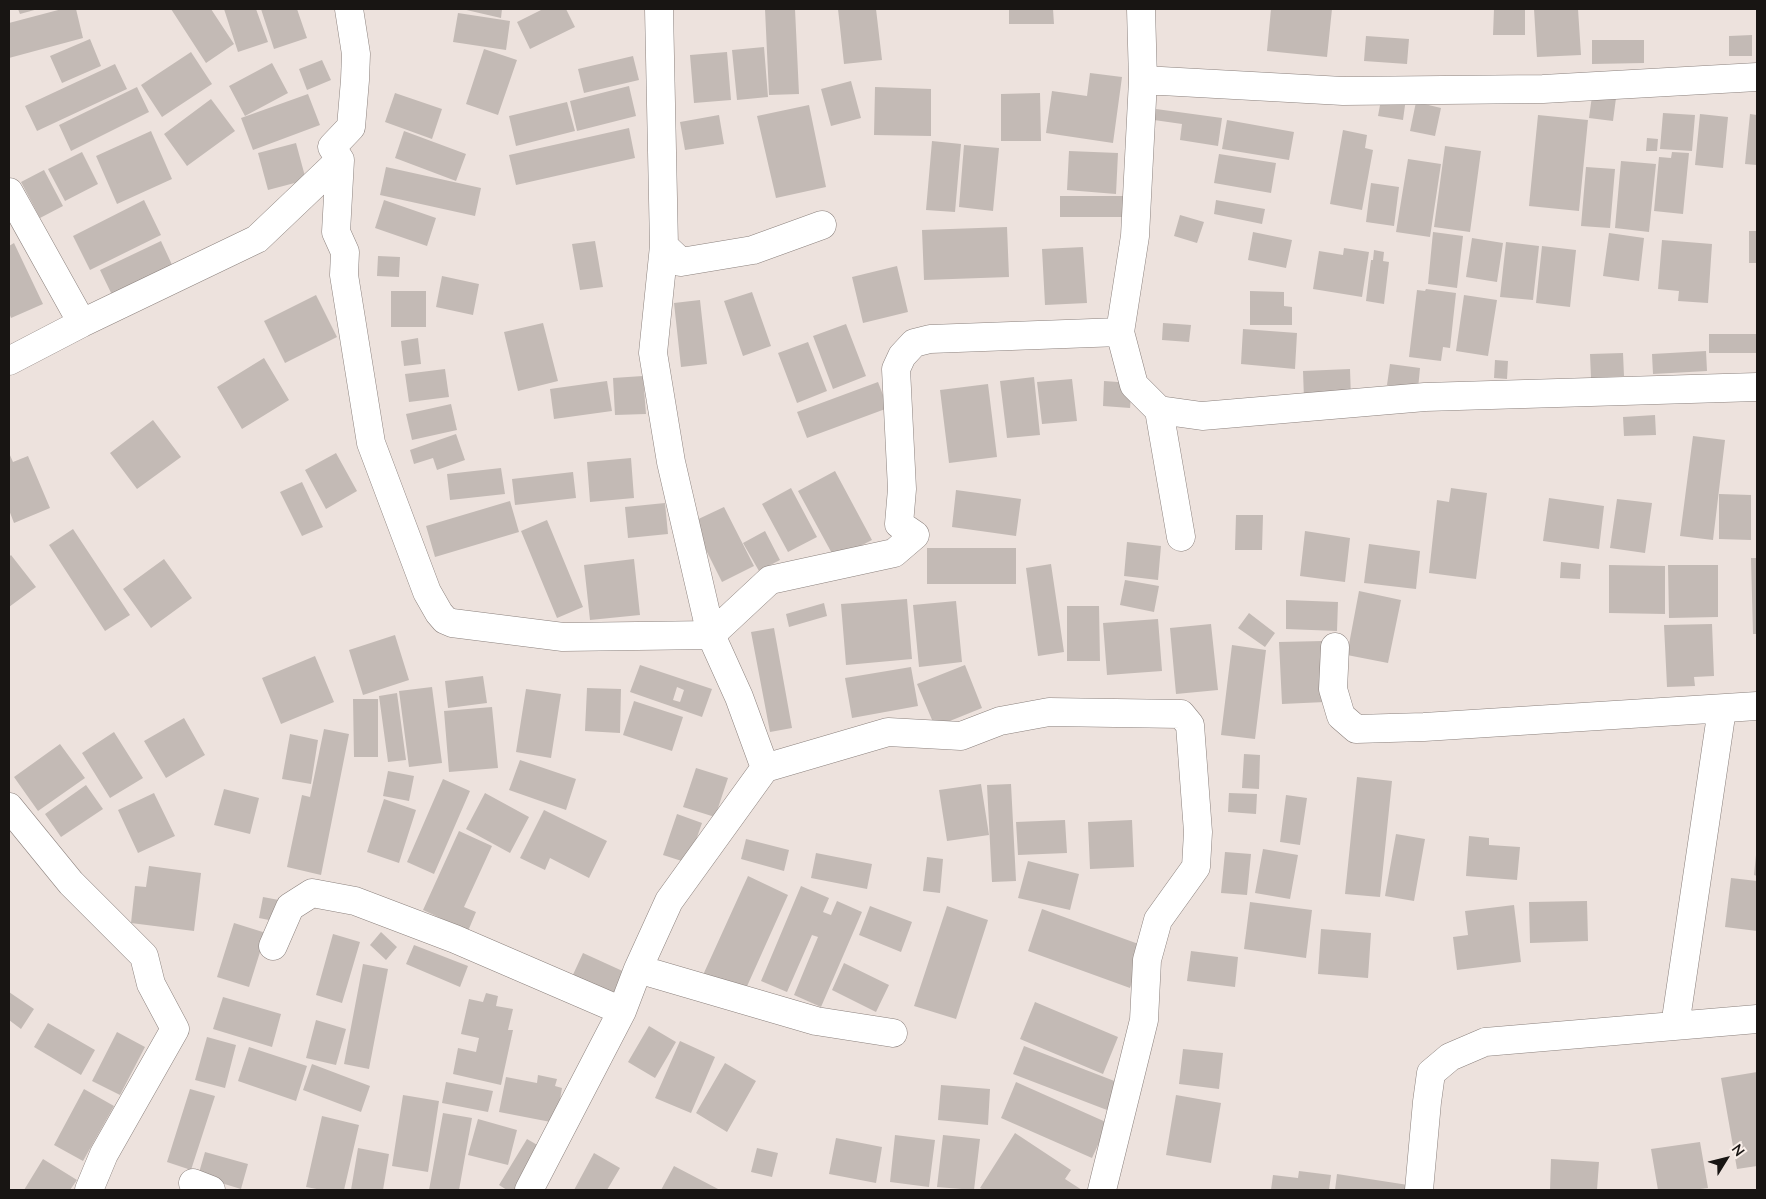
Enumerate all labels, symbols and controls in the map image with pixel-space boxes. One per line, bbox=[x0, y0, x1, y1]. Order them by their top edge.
north arrow bbox=[1701, 1134, 1751, 1184]
text: N bbox=[1728, 1141, 1749, 1159]

